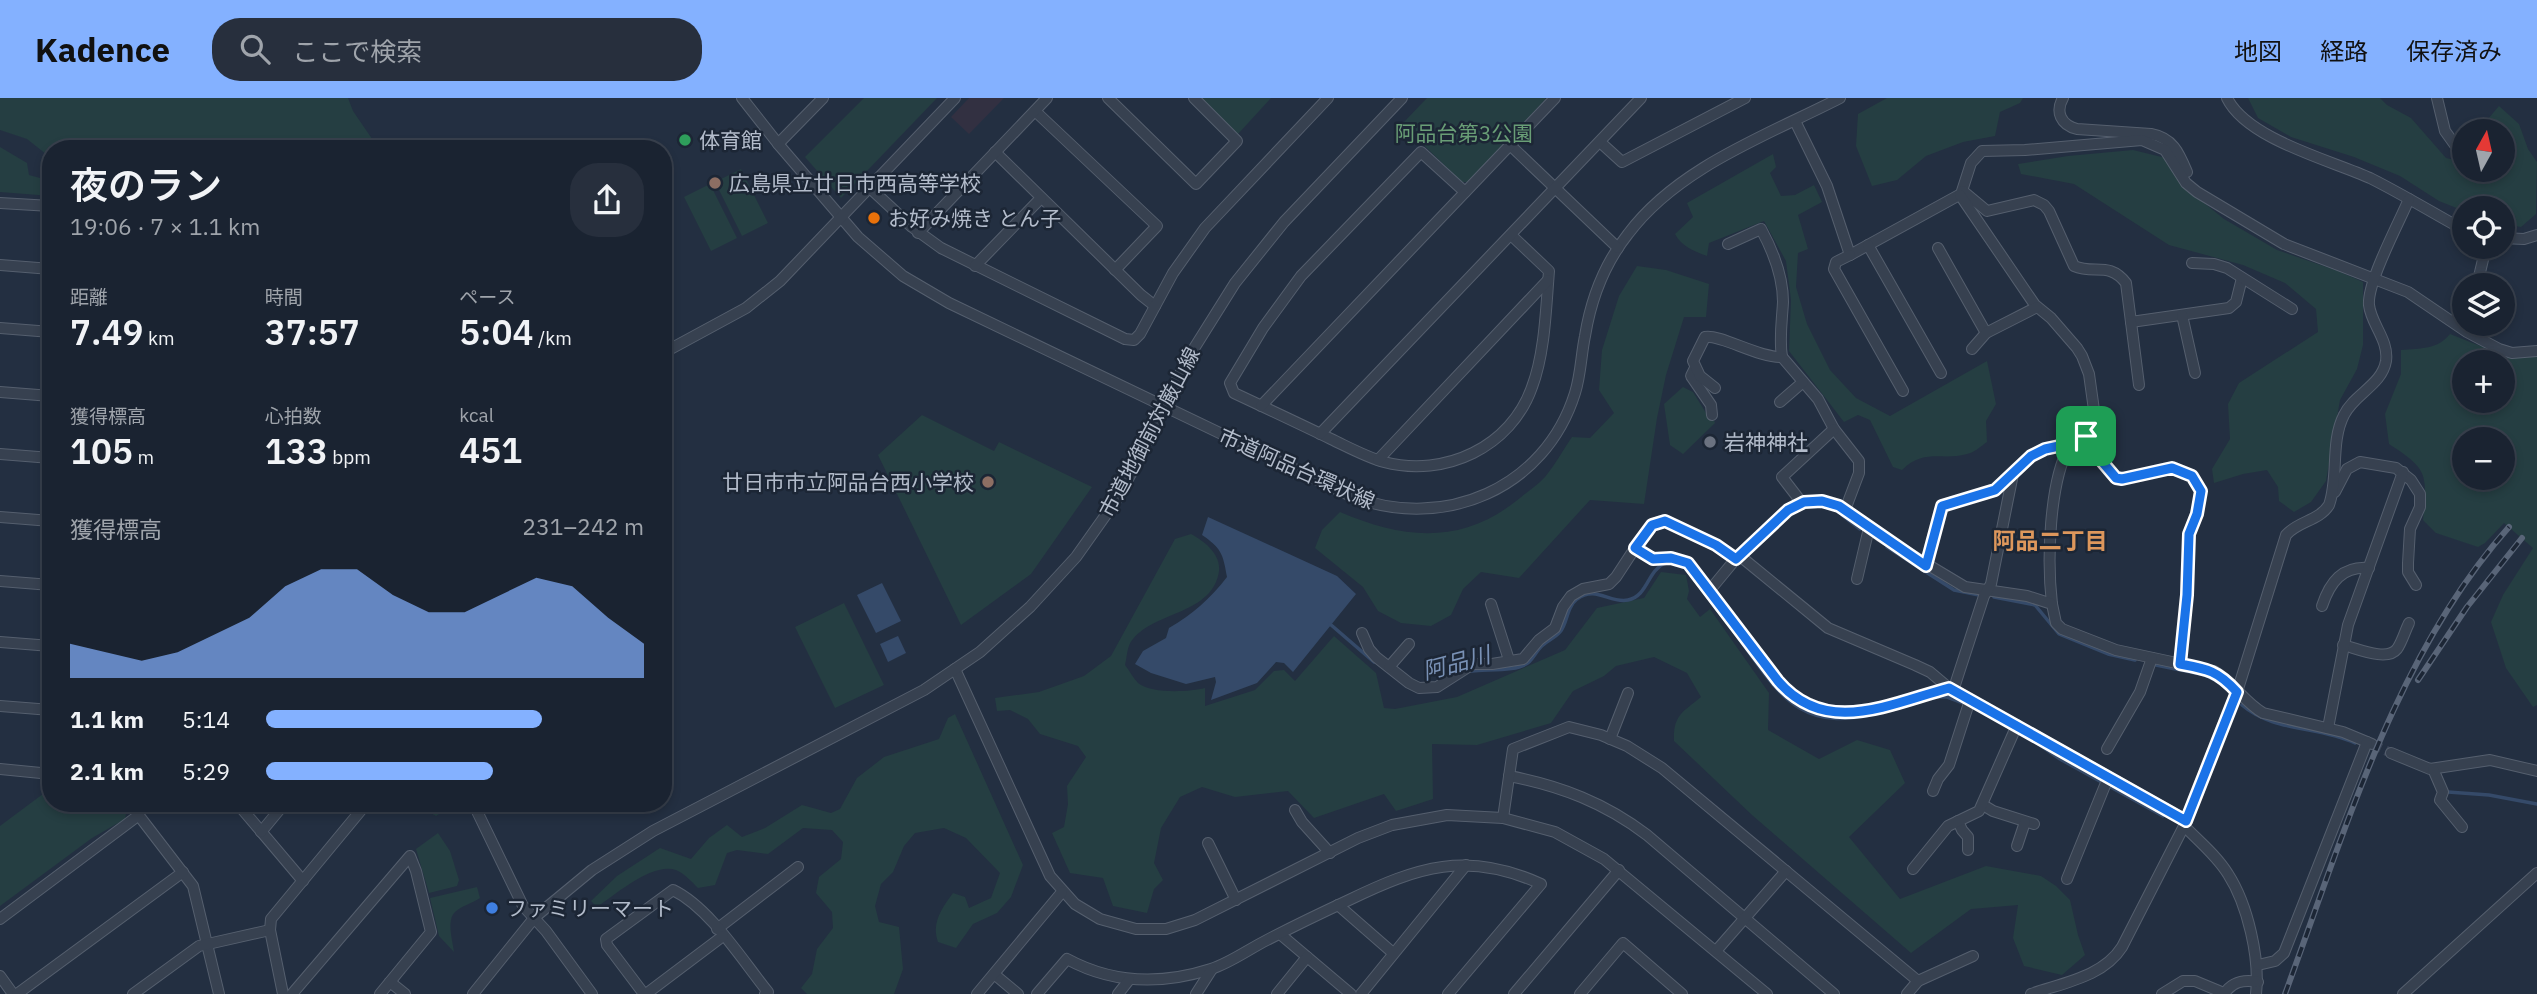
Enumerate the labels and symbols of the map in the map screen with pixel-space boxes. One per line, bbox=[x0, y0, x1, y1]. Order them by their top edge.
park label: 阿品台第3公園 bbox=[1395, 119, 1533, 147]
north arrow bbox=[2452, 119, 2515, 182]
place label: 体育館 bbox=[699, 126, 762, 154]
marker: 体育館 bbox=[677, 132, 693, 148]
place label: 広島県立廿日市西高等学校 bbox=[729, 169, 981, 197]
marker: 広島県立廿日市西高等学校 bbox=[707, 175, 723, 191]
place label: お好み焼き とん子 bbox=[888, 204, 1061, 232]
marker: お好み焼き とん子 bbox=[866, 210, 882, 226]
street label: 市道地御前対厳山線 bbox=[1092, 342, 1206, 522]
pin bbox=[2056, 406, 2116, 466]
street label: 市道阿品台環状線 bbox=[1215, 421, 1379, 515]
place label: 岩神神社 bbox=[1724, 428, 1808, 456]
marker: 岩神神社 bbox=[1702, 434, 1718, 450]
place label: 廿日市市立阿品台西小学校 bbox=[722, 468, 974, 496]
marker: 廿日市市立阿品台西小学校 bbox=[980, 474, 996, 490]
district label: 阿品二丁目 bbox=[1993, 525, 2108, 555]
water label: 阿品川 bbox=[1419, 638, 1496, 685]
place label: ファミリーマート bbox=[506, 894, 674, 922]
marker: ファミリーマート bbox=[484, 900, 500, 916]

